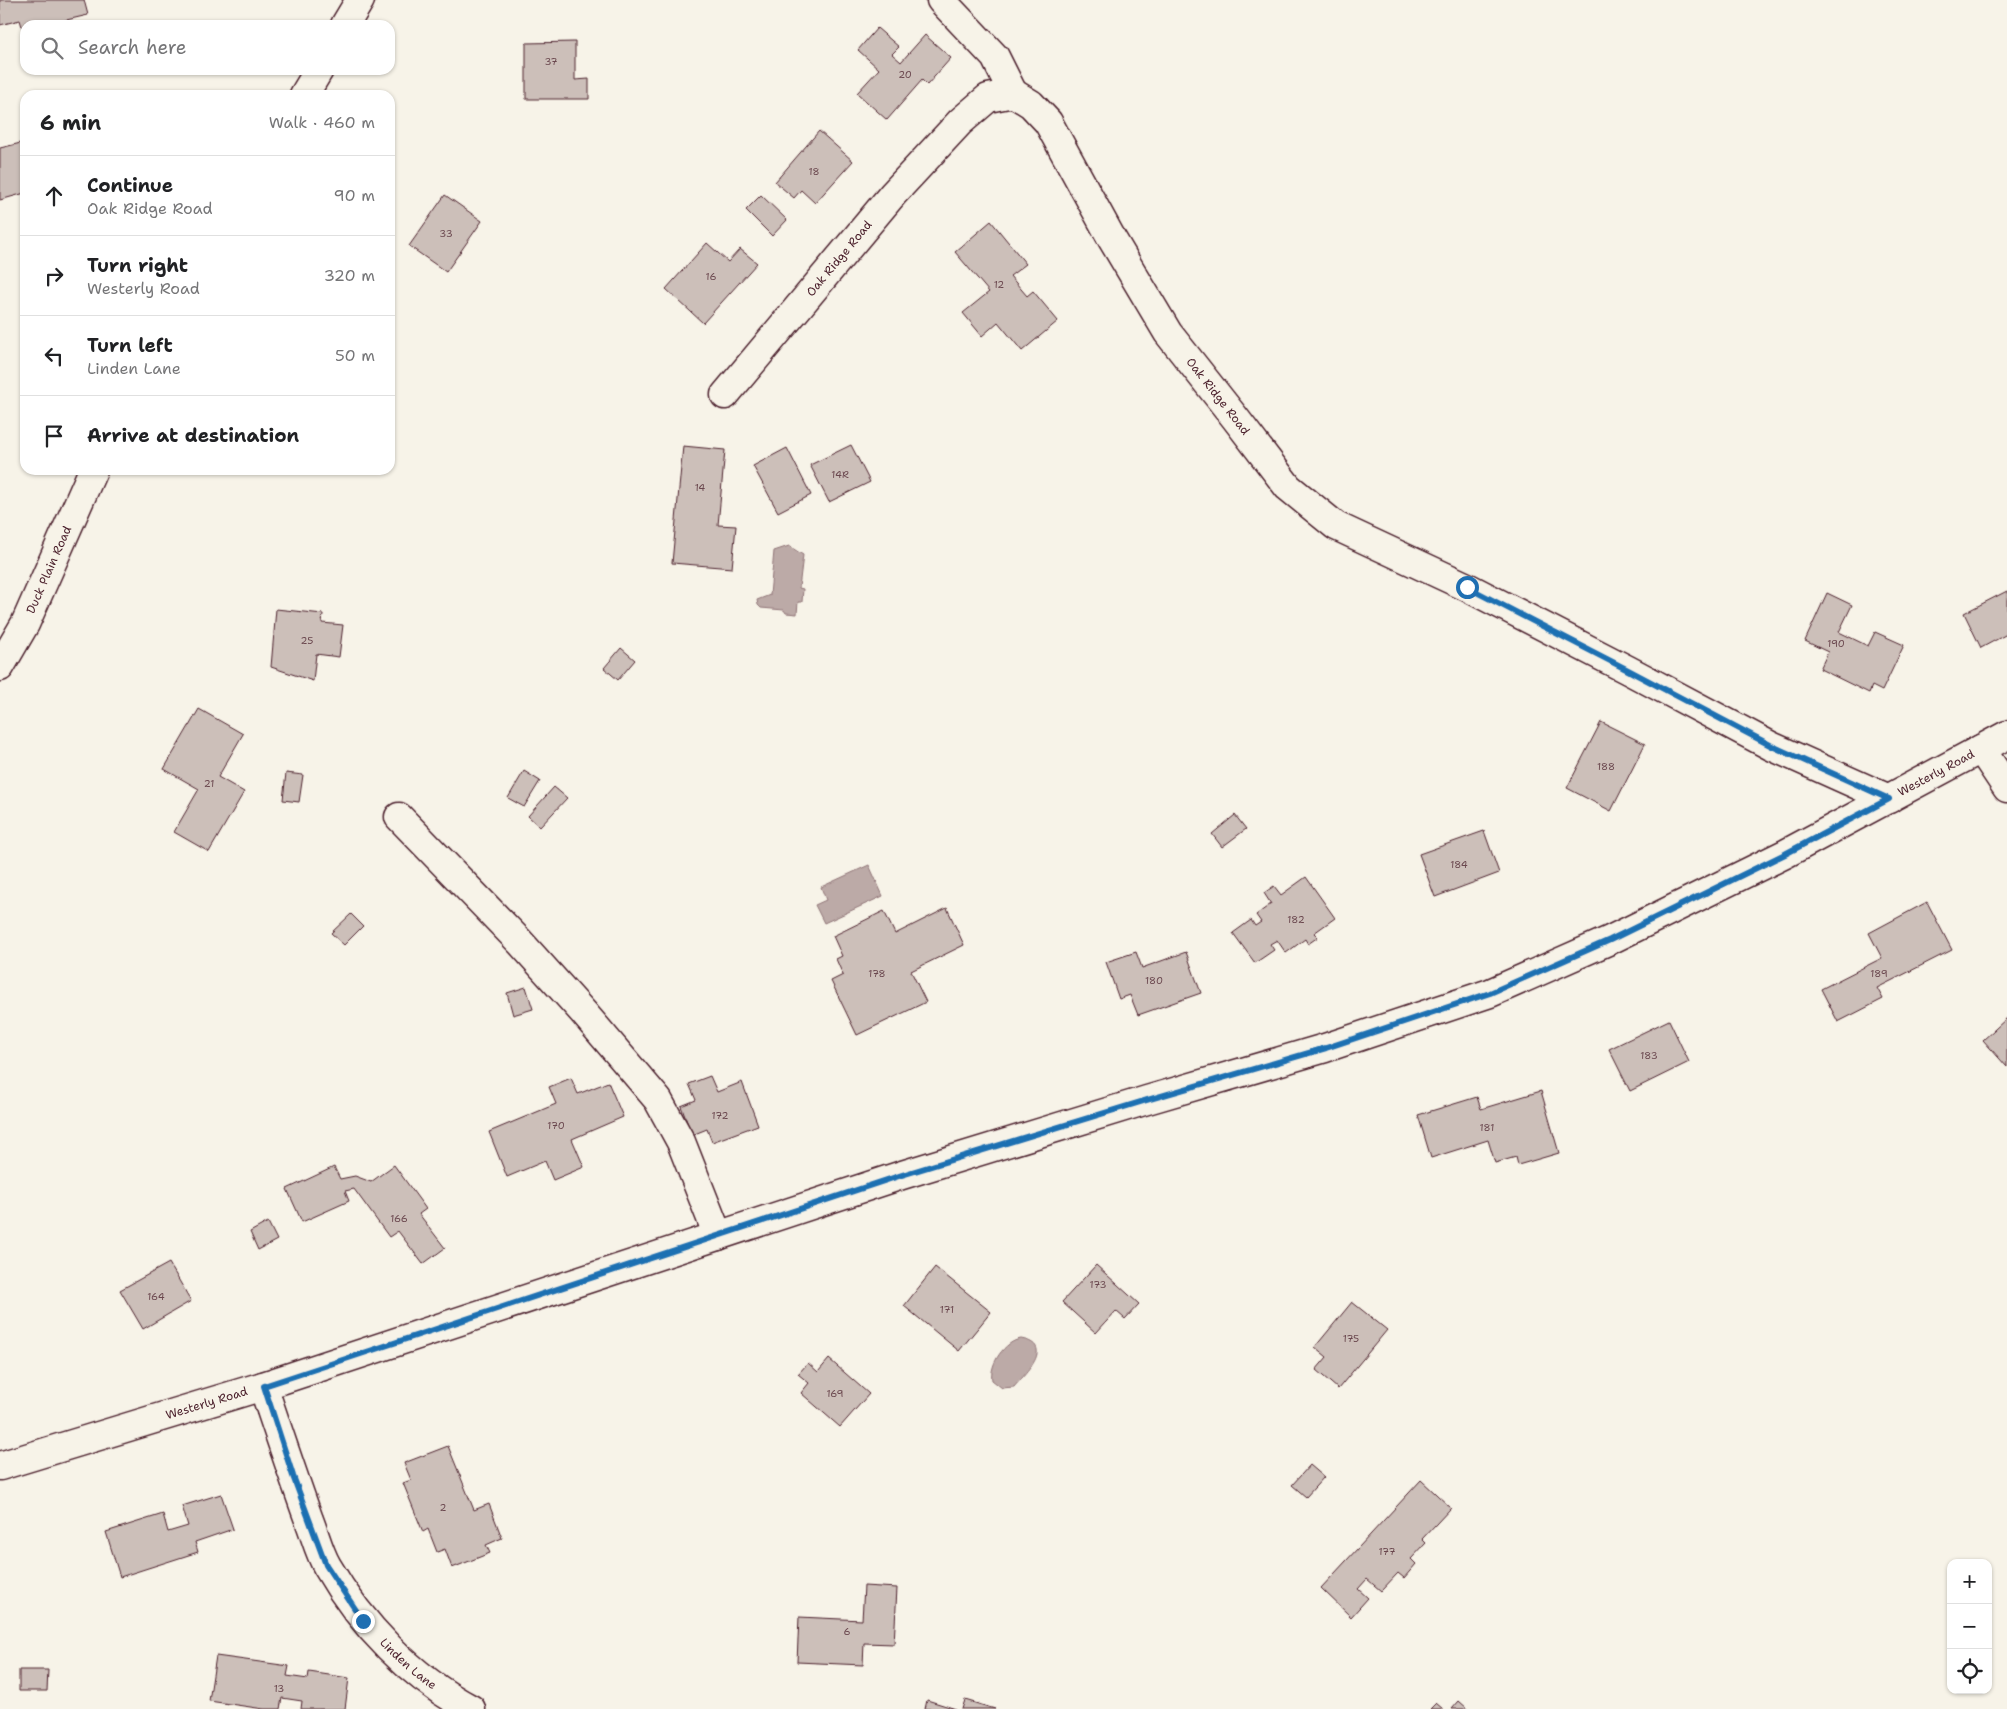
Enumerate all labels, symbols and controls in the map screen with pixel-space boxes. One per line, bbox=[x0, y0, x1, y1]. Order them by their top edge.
search box bbox=[20, 20, 395, 75]
icon: search bbox=[38, 34, 66, 62]
text: Search here bbox=[78, 35, 187, 60]
house number: 37 bbox=[544, 55, 558, 68]
house number: 20 bbox=[898, 68, 912, 81]
text: 6 min bbox=[40, 109, 101, 137]
text: Walk · 460 m bbox=[269, 112, 375, 133]
house number: 18 bbox=[808, 165, 820, 178]
text: Continue bbox=[87, 173, 173, 198]
icon: ahead bbox=[40, 182, 68, 210]
text: 90 m bbox=[334, 185, 375, 206]
text: Oak Ridge Road bbox=[87, 198, 213, 219]
street label: Oak Ridge Road bbox=[803, 217, 876, 300]
house number: 33 bbox=[439, 227, 453, 240]
text: Turn right bbox=[87, 253, 188, 278]
icon: right bbox=[40, 262, 68, 290]
text: 320 m bbox=[324, 265, 375, 286]
house number: 16 bbox=[706, 270, 716, 283]
text: Westerly Road bbox=[87, 278, 200, 299]
house number: 12 bbox=[994, 278, 1004, 291]
text: Turn left bbox=[87, 333, 173, 358]
icon: left bbox=[40, 342, 68, 370]
text: 50 m bbox=[335, 345, 375, 366]
street label: Oak Ridge Road bbox=[1183, 354, 1254, 439]
text: Linden Lane bbox=[87, 358, 181, 379]
icon: arrive bbox=[40, 422, 68, 450]
text: Arrive at destination bbox=[87, 423, 299, 448]
house number: 14R bbox=[831, 468, 849, 481]
house number: 14 bbox=[695, 481, 705, 494]
street label: Duck Plain Road bbox=[23, 523, 75, 616]
route start bbox=[1456, 576, 1479, 599]
house number: 25 bbox=[301, 634, 313, 647]
house number: 190 bbox=[1827, 637, 1845, 650]
street label: Westerly Road bbox=[1895, 746, 1978, 800]
house number: 188 bbox=[1597, 760, 1615, 773]
house number: 21 bbox=[204, 777, 214, 790]
house number: 184 bbox=[1450, 858, 1468, 871]
house number: 182 bbox=[1287, 913, 1305, 926]
house number: 178 bbox=[868, 967, 886, 980]
house number: 189 bbox=[1870, 967, 1888, 980]
house number: 180 bbox=[1145, 974, 1163, 987]
house number: 183 bbox=[1640, 1049, 1658, 1062]
house number: 172 bbox=[712, 1109, 728, 1122]
house number: 170 bbox=[547, 1119, 565, 1132]
house number: 181 bbox=[1480, 1121, 1494, 1134]
house number: 166 bbox=[390, 1212, 408, 1225]
house number: 173 bbox=[1090, 1278, 1106, 1291]
house number: 164 bbox=[147, 1290, 165, 1303]
house number: 171 bbox=[940, 1303, 954, 1316]
house number: 175 bbox=[1343, 1332, 1359, 1345]
street label: Westerly Road bbox=[164, 1383, 250, 1423]
house number: 169 bbox=[826, 1387, 844, 1400]
house number: 2 bbox=[440, 1501, 447, 1514]
house number: 177 bbox=[1378, 1545, 1396, 1558]
map controls bbox=[1947, 1559, 1992, 1694]
button: + bbox=[1947, 1559, 1992, 1604]
button: − bbox=[1947, 1604, 1992, 1649]
route end bbox=[352, 1610, 375, 1633]
house number: 6 bbox=[844, 1625, 851, 1638]
street label: Linden Lane bbox=[376, 1635, 440, 1693]
button: locate bbox=[1947, 1649, 1992, 1694]
house number: 13 bbox=[274, 1682, 284, 1695]

